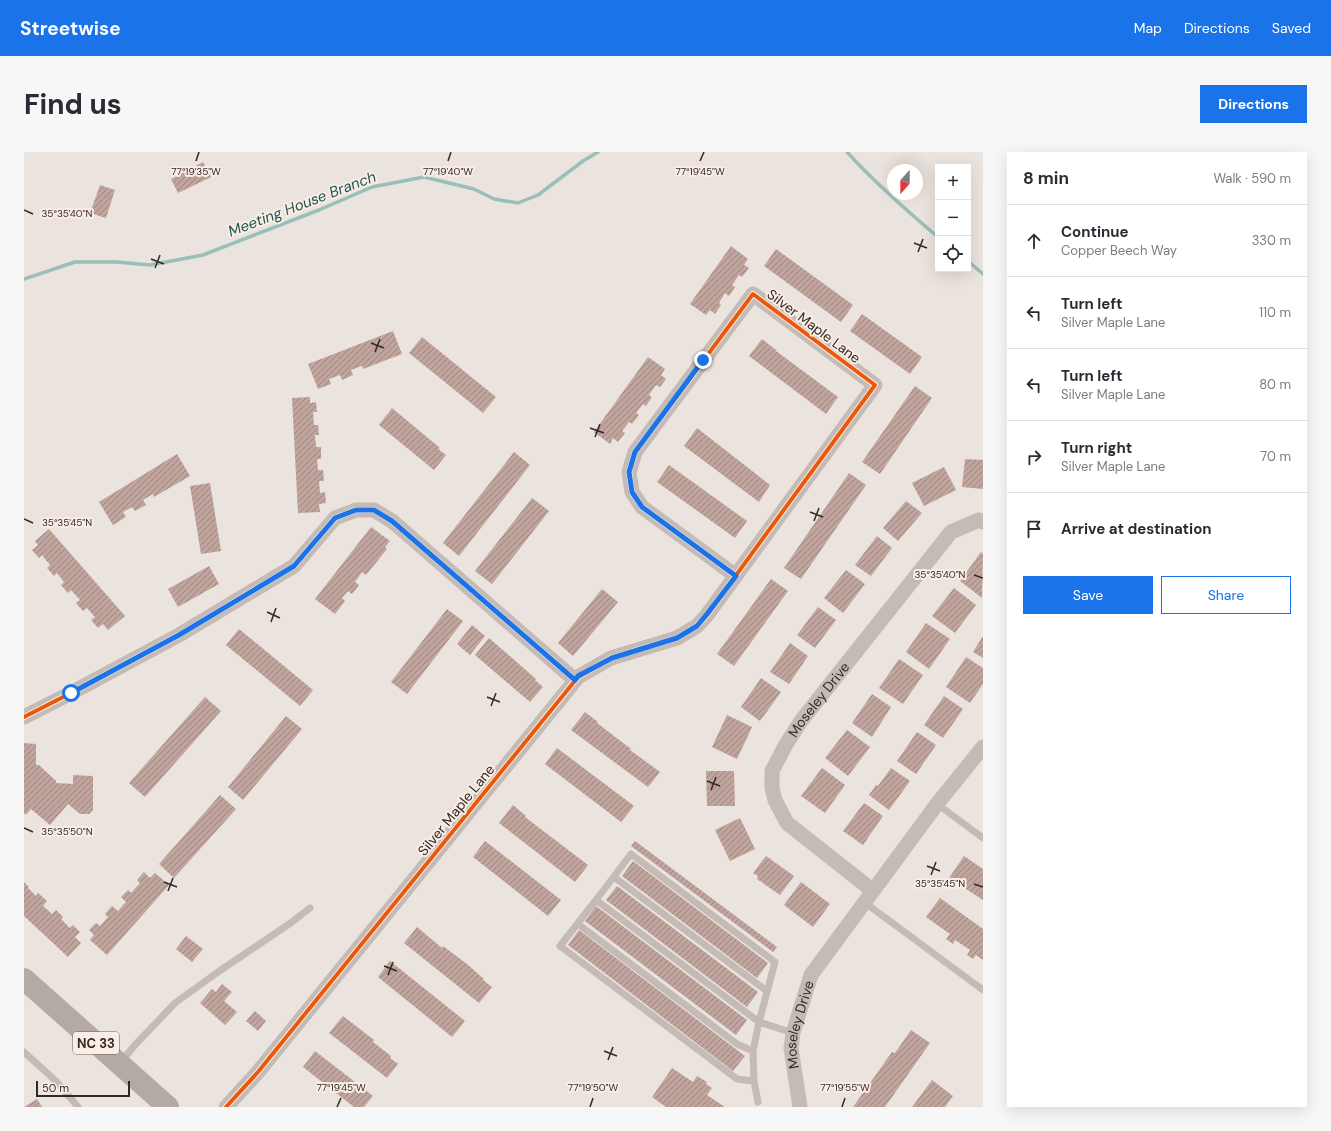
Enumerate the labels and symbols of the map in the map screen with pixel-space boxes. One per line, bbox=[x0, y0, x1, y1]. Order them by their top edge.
north arrow bbox=[887, 164, 923, 200]
text: 77°19'35"W bbox=[171, 165, 221, 178]
text: 77°19'40"W bbox=[423, 165, 473, 178]
text: 77°19'45"W bbox=[675, 165, 725, 178]
water label: Meeting House Branch bbox=[225, 166, 379, 241]
text: 35°35'40"N bbox=[41, 207, 93, 220]
street label: Silver Maple Lane bbox=[764, 285, 864, 367]
route end bbox=[694, 351, 712, 369]
text: 35°35'45"N bbox=[42, 516, 92, 529]
text: 35°35'40"N bbox=[914, 568, 966, 581]
street label: Moseley Drive bbox=[784, 658, 853, 741]
route start bbox=[62, 684, 80, 702]
street label: Silver Maple Lane bbox=[414, 761, 498, 859]
text: 35°35'50"N bbox=[41, 825, 93, 838]
text: 35°35'45"N bbox=[915, 877, 965, 890]
street label: Moseley Drive bbox=[782, 978, 818, 1070]
road number: NC 33 bbox=[73, 1032, 119, 1054]
scale bar bbox=[36, 1079, 130, 1098]
text: 77°19'45"W bbox=[316, 1081, 366, 1094]
text: 77°19'50"W bbox=[568, 1081, 618, 1094]
text: 77°19'55"W bbox=[820, 1081, 870, 1094]

